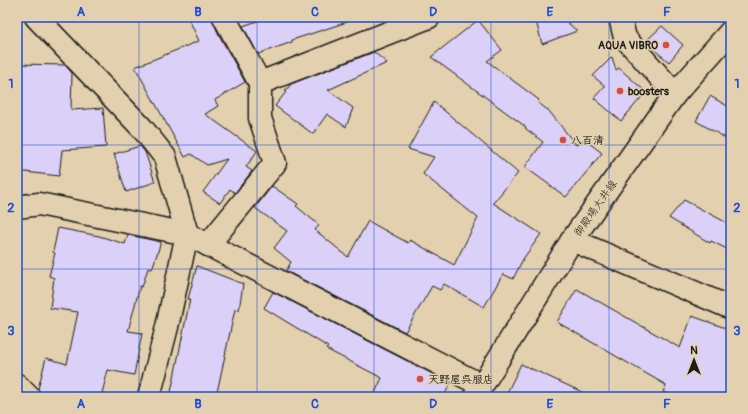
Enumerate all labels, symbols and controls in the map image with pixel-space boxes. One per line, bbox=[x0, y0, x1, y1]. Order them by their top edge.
text: A bbox=[77, 4, 86, 20]
text: B bbox=[194, 4, 202, 20]
text: C bbox=[311, 4, 319, 20]
text: D bbox=[429, 4, 437, 20]
text: E bbox=[547, 4, 554, 20]
text: F bbox=[663, 4, 671, 20]
place label: AQUA VIBRO bbox=[598, 39, 658, 52]
marker: AQUA VIBRO bbox=[661, 40, 671, 50]
text: 1 bbox=[8, 76, 14, 92]
text: 1 bbox=[734, 76, 740, 92]
place label: boosters bbox=[628, 85, 669, 98]
marker: boosters bbox=[615, 86, 625, 96]
place label: 八百清 bbox=[571, 134, 604, 147]
marker: 八百清 bbox=[558, 135, 568, 145]
street label: 御殿場大井線 bbox=[571, 178, 620, 239]
text: 2 bbox=[7, 200, 15, 216]
text: 2 bbox=[733, 200, 741, 216]
text: 3 bbox=[7, 323, 15, 339]
text: 3 bbox=[733, 323, 741, 339]
north arrow bbox=[674, 340, 714, 380]
text: N bbox=[690, 344, 698, 357]
place label: 天野屋呉服店 bbox=[428, 373, 494, 386]
marker: 天野屋呉服店 bbox=[415, 374, 425, 384]
text: A bbox=[77, 396, 86, 412]
text: B bbox=[194, 396, 202, 412]
text: C bbox=[311, 396, 319, 412]
text: D bbox=[429, 396, 437, 412]
text: E bbox=[547, 396, 554, 412]
text: F bbox=[663, 396, 671, 412]

